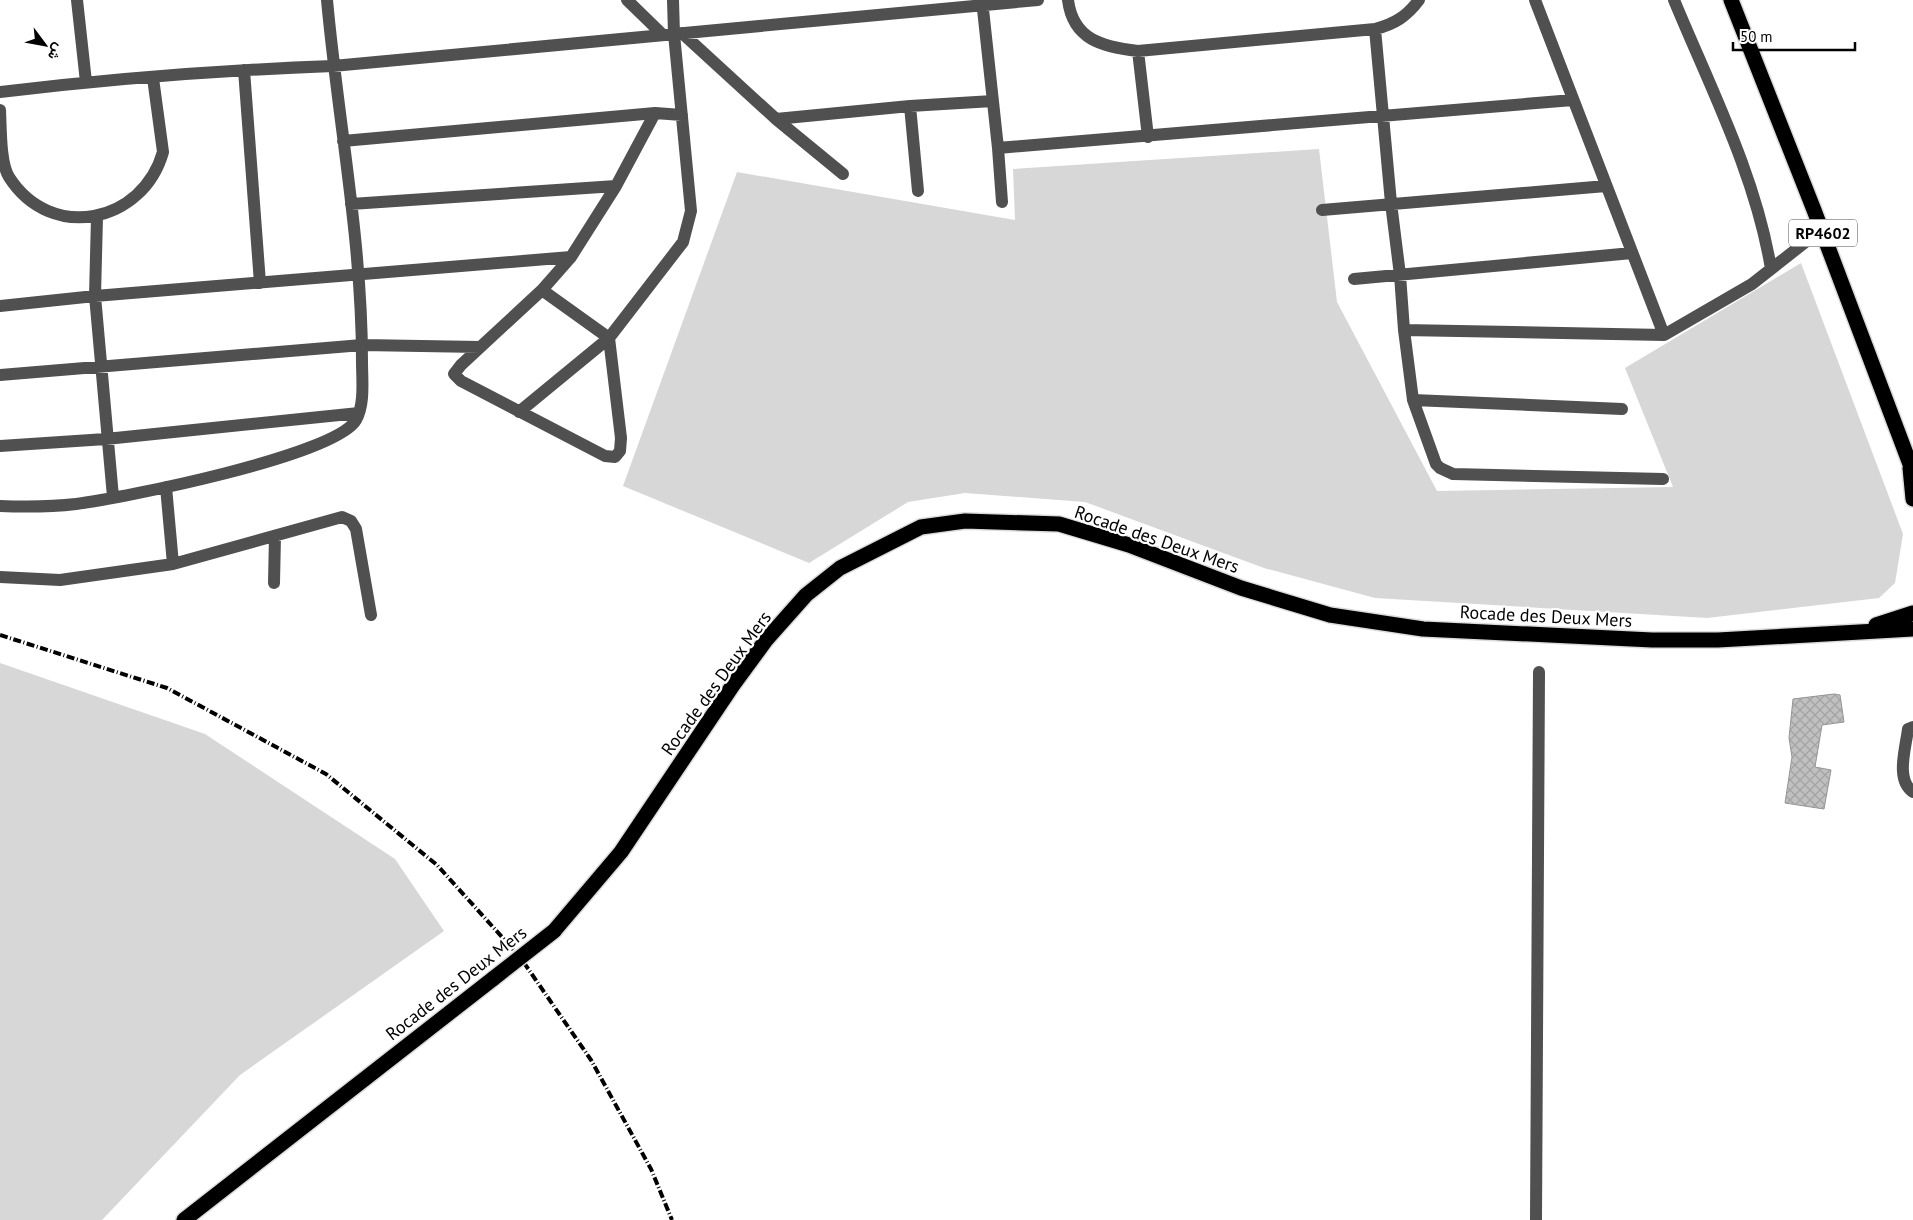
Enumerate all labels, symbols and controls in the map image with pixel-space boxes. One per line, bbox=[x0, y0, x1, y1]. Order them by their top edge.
north arrow bbox=[20, 20, 70, 70]
scale bar bbox=[1733, 20, 1856, 52]
text: 50 m bbox=[1740, 27, 1773, 46]
text: ش bbox=[44, 40, 68, 64]
road number: RP4602 bbox=[1789, 220, 1857, 247]
street label: Rocade des Deux Mers bbox=[1072, 500, 1242, 578]
street label: Rocade des Deux Mers bbox=[1459, 600, 1633, 632]
street label: Rocade des Deux Mers bbox=[656, 606, 776, 760]
street label: Rocade des Deux Mers bbox=[381, 921, 531, 1045]

